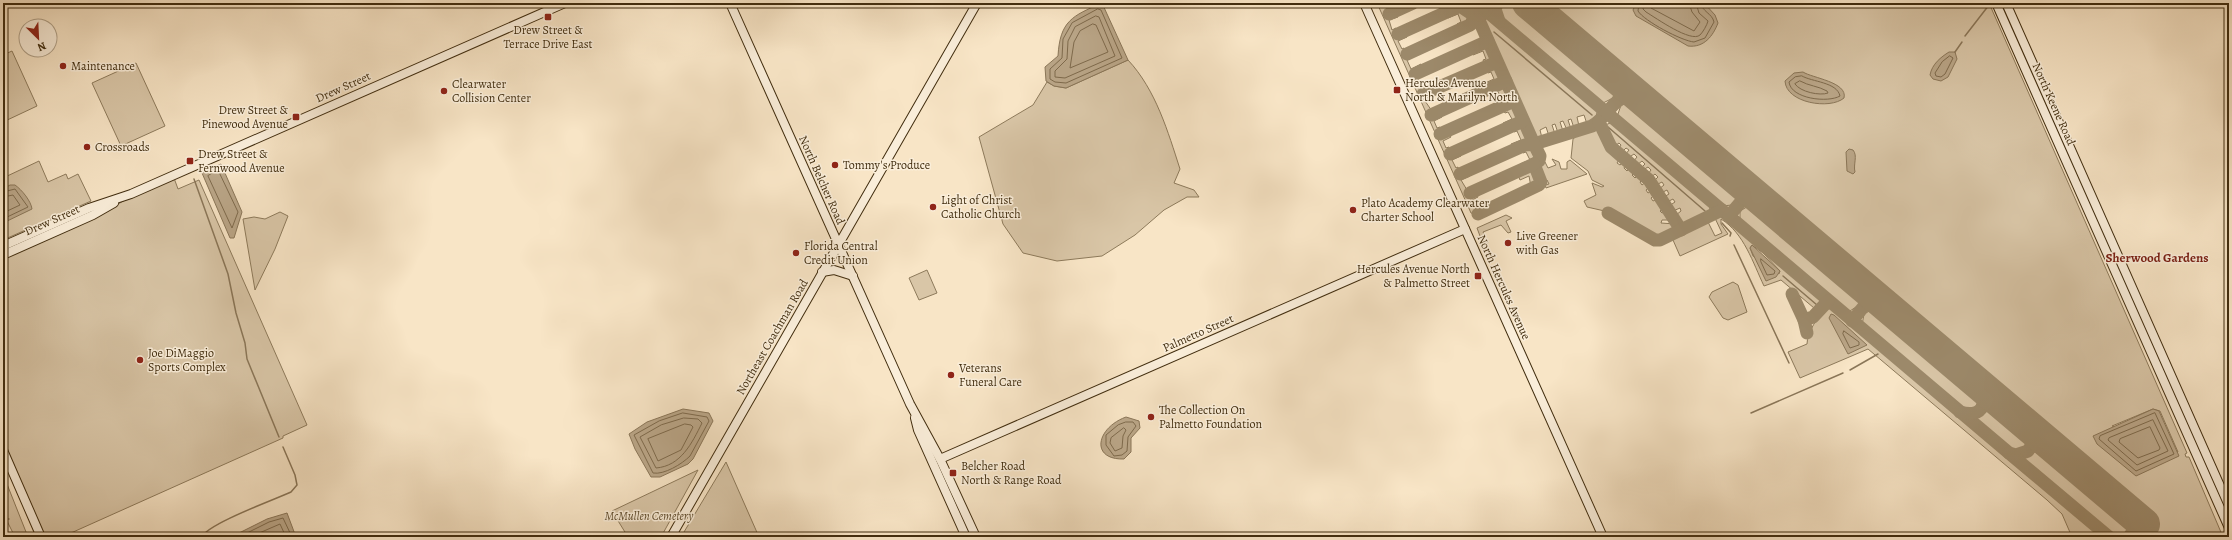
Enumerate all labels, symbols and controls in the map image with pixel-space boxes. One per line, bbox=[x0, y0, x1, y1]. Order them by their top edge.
marker: Drew Street & Terrace Drive East bbox=[543, 12, 553, 22]
north arrow bbox=[18, 18, 58, 58]
place label: Drew Street & Terrace Drive East bbox=[503, 22, 593, 52]
text: N bbox=[35, 38, 49, 55]
place label: Maintenance bbox=[71, 58, 135, 74]
street label: North Keene Road bbox=[2029, 60, 2080, 148]
marker: Maintenance bbox=[58, 61, 68, 71]
street label: Drew Street bbox=[313, 68, 373, 106]
place label: Hercules Avenue North & Marilyn North bbox=[1405, 75, 1518, 105]
place label: Clearwater Collision Center bbox=[452, 76, 531, 106]
marker: Hercules Avenue North & Marilyn North bbox=[1392, 85, 1402, 95]
marker: Clearwater Collision Center bbox=[439, 86, 449, 96]
place label: Drew Street & Pinewood Avenue bbox=[201, 102, 289, 132]
marker: Drew Street & Pinewood Avenue bbox=[291, 112, 301, 122]
street label: North Belcher Road bbox=[795, 133, 849, 228]
place label: Crossroads bbox=[95, 139, 150, 155]
marker: Crossroads bbox=[82, 142, 92, 152]
place label: Drew Street & Fernwood Avenue bbox=[198, 146, 285, 176]
marker: Drew Street & Fernwood Avenue bbox=[185, 156, 195, 166]
place label: Tommy's Produce bbox=[843, 157, 930, 173]
marker: Tommy's Produce bbox=[830, 160, 840, 170]
place label: Light of Christ Catholic Church bbox=[941, 192, 1021, 222]
place label: Plato Academy Clearwater Charter School bbox=[1361, 195, 1490, 225]
street label: Drew Street bbox=[22, 201, 82, 239]
marker: Light of Christ Catholic Church bbox=[928, 202, 938, 212]
marker: Plato Academy Clearwater Charter School bbox=[1348, 205, 1358, 215]
place label: Live Greener with Gas bbox=[1515, 228, 1578, 258]
street label: North Hercules Avenue bbox=[1474, 232, 1534, 342]
place label: Florida Central Credit Union bbox=[804, 238, 878, 268]
marker: Live Greener with Gas bbox=[1503, 238, 1513, 248]
marker: Florida Central Credit Union bbox=[791, 248, 801, 258]
district label: Sherwood Gardens bbox=[2105, 249, 2209, 266]
place label: Hercules Avenue North & Palmetto Street bbox=[1357, 261, 1471, 291]
marker: Hercules Avenue North & Palmetto Street bbox=[1473, 271, 1483, 281]
street label: Northeast Coachman Road bbox=[732, 276, 812, 398]
street label: Palmetto Street bbox=[1160, 310, 1236, 356]
place label: Joe DiMaggio Sports Complex bbox=[148, 345, 226, 375]
marker: Joe DiMaggio Sports Complex bbox=[135, 355, 145, 365]
place label: Veterans Funeral Care bbox=[958, 360, 1022, 390]
marker: Veterans Funeral Care bbox=[946, 370, 956, 380]
place label: The Collection On Palmetto Foundation bbox=[1159, 402, 1263, 432]
marker: The Collection On Palmetto Foundation bbox=[1146, 412, 1156, 422]
place label: Belcher Road North & Range Road bbox=[961, 458, 1062, 488]
marker: Belcher Road North & Range Road bbox=[948, 468, 958, 478]
park label: McMullen Cemetery bbox=[605, 508, 694, 524]

